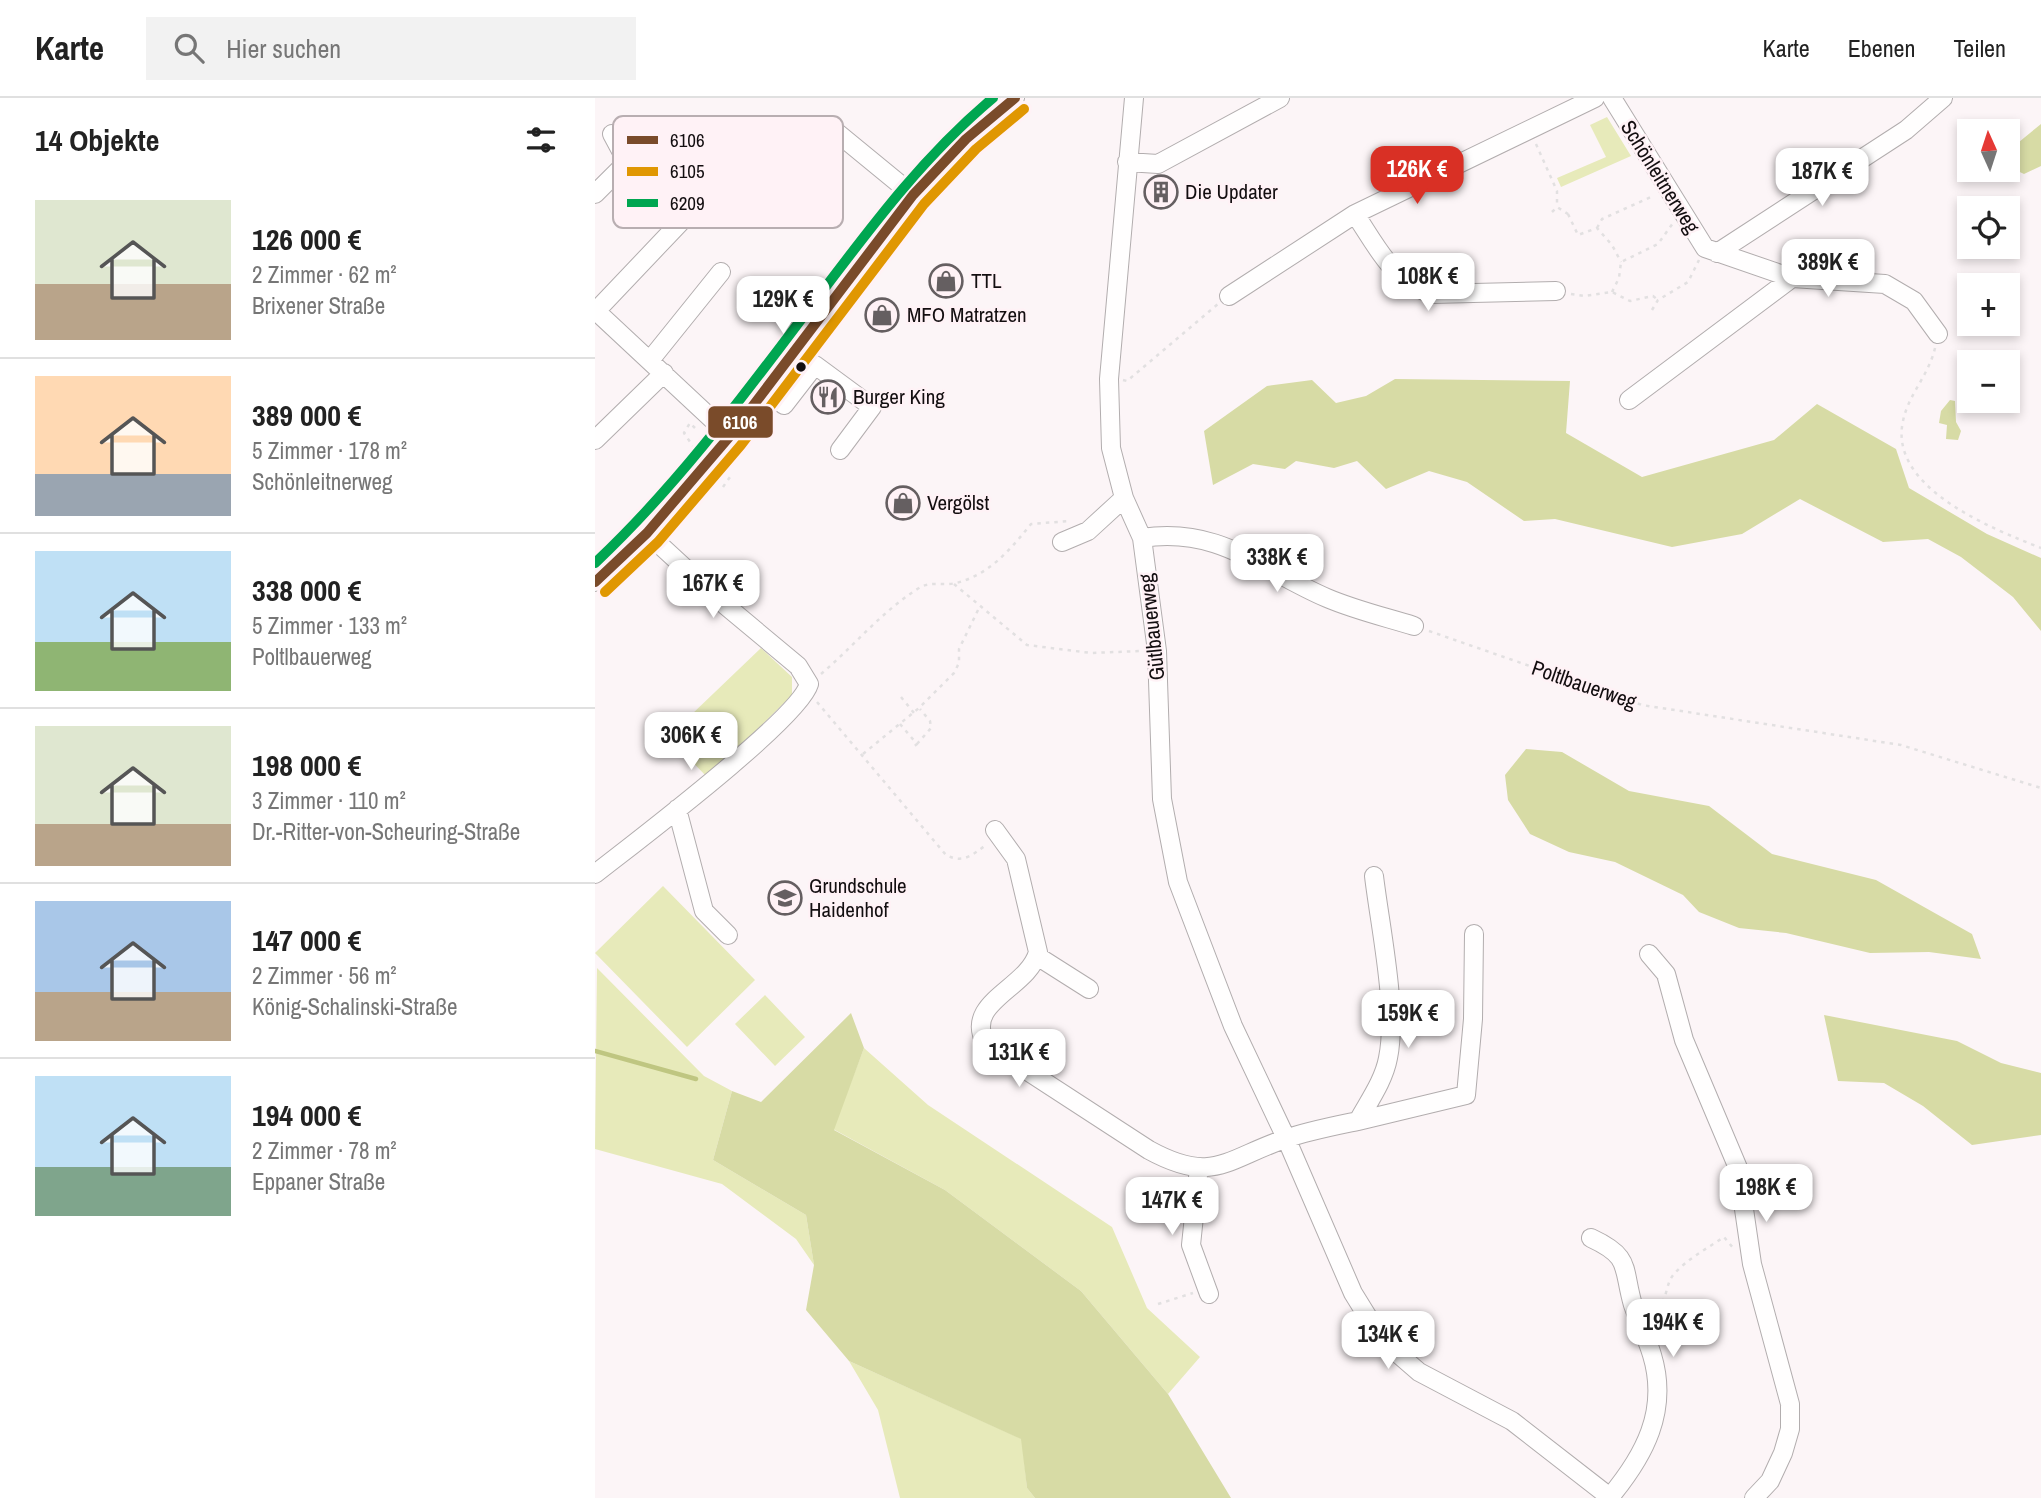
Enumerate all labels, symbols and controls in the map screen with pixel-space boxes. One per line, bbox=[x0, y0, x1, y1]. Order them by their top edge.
search box bbox=[146, 17, 636, 80]
text: Karte bbox=[35, 26, 104, 70]
icon: search bbox=[170, 29, 208, 67]
text: Hier suchen bbox=[226, 31, 341, 66]
text: Karte bbox=[1763, 32, 1810, 64]
text: Ebenen bbox=[1848, 32, 1915, 64]
text: Teilen bbox=[1953, 32, 2006, 64]
street label: Schönleitnerweg bbox=[1614, 115, 1707, 239]
legend bbox=[613, 116, 843, 228]
north arrow bbox=[1957, 119, 2019, 182]
map controls bbox=[1957, 119, 2020, 413]
text: 14 Objekte bbox=[35, 120, 159, 160]
icon: filters bbox=[522, 121, 560, 159]
text: 6106 bbox=[670, 127, 705, 153]
pin: 126K € bbox=[1360, 146, 1474, 206]
pin: 187K € bbox=[1765, 148, 1879, 208]
text: 126K € bbox=[1387, 153, 1447, 184]
text: 187K € bbox=[1792, 155, 1852, 186]
text: 6105 bbox=[670, 158, 705, 184]
building icon: Die Updater bbox=[1142, 173, 1180, 211]
place label: Die Updater bbox=[1185, 177, 1278, 206]
text: 6209 bbox=[670, 190, 705, 216]
button: locate bbox=[1957, 196, 2020, 259]
text: 126 000 € bbox=[252, 219, 361, 259]
icon: home bbox=[91, 228, 175, 312]
pin: 389K € bbox=[1771, 240, 1885, 299]
text: 389K € bbox=[1798, 246, 1858, 277]
pin: 108K € bbox=[1371, 254, 1485, 313]
text: 2 Zimmer · 62 m² bbox=[252, 259, 397, 290]
text: 108K € bbox=[1398, 260, 1458, 291]
shop icon: TTL bbox=[927, 262, 965, 300]
place label: TTL bbox=[971, 266, 1002, 295]
button: + bbox=[1957, 273, 2020, 336]
pin: 129K € bbox=[726, 276, 840, 336]
text: 129K € bbox=[753, 283, 813, 314]
text: Brixener Straße bbox=[252, 290, 385, 321]
shop icon: MFO Matratzen bbox=[863, 296, 901, 334]
place label: MFO Matratzen bbox=[907, 300, 1027, 329]
button: − bbox=[1957, 350, 2020, 413]
unlabelled marker bbox=[794, 360, 808, 374]
restaurant icon: Burger King bbox=[809, 378, 847, 416]
place label: Burger King bbox=[853, 382, 945, 411]
text: 389 000 € bbox=[252, 395, 361, 435]
icon: home bbox=[91, 404, 175, 488]
line badge: 6106 bbox=[707, 405, 774, 439]
text: 6106 bbox=[723, 409, 758, 435]
text: 5 Zimmer · 178 m² bbox=[252, 435, 407, 466]
text: Schönleitnerweg bbox=[252, 466, 392, 497]
shop icon: Vergölst bbox=[884, 484, 922, 522]
place label: Vergölst bbox=[927, 488, 989, 517]
pin: 338K € bbox=[1220, 534, 1334, 594]
text: 338K € bbox=[1247, 541, 1307, 572]
pin: 167K € bbox=[656, 560, 770, 620]
text: 167K € bbox=[683, 567, 743, 598]
text: 338 000 € bbox=[252, 570, 361, 610]
street label: Gütlbauerweg bbox=[1131, 572, 1172, 682]
icon: home bbox=[91, 579, 175, 663]
text: 5 Zimmer · 133 m² bbox=[252, 610, 407, 641]
text: Poltlbauerweg bbox=[252, 641, 372, 672]
street label: Poltlbauerweg bbox=[1528, 653, 1641, 716]
pin: 306K € bbox=[634, 712, 748, 772]
text: 306K € bbox=[661, 719, 721, 750]
text: 198 000 € bbox=[252, 745, 361, 785]
icon: home bbox=[91, 754, 175, 838]
text: 3 Zimmer · 110 m² bbox=[252, 785, 406, 816]
text: Dr.-Ritter-von-Scheuring-Straße bbox=[252, 816, 520, 847]
place label: Grundschule Haidenhof bbox=[809, 871, 907, 924]
school or university icon: Grundschule Haidenhof bbox=[766, 879, 804, 917]
text: 147 000 € bbox=[252, 920, 361, 960]
icon: home bbox=[91, 929, 175, 1013]
text: 2 Zimmer · 56 m² bbox=[252, 960, 397, 991]
pin: 159K € bbox=[1351, 990, 1465, 1050]
text: König-Schalinski-Straße bbox=[252, 991, 457, 1022]
text: 159K € bbox=[1378, 997, 1438, 1028]
pin: 131K € bbox=[962, 1030, 1076, 1089]
text: 131K € bbox=[989, 1036, 1049, 1067]
text: 194 000 € bbox=[252, 1095, 361, 1135]
icon: home bbox=[91, 1104, 175, 1188]
text: 2 Zimmer · 78 m² bbox=[252, 1135, 397, 1166]
pin: 198K € bbox=[1709, 1164, 1823, 1224]
text: Eppaner Straße bbox=[252, 1166, 385, 1197]
text: 198K € bbox=[1736, 1171, 1796, 1202]
pin: 147K € bbox=[1115, 1178, 1229, 1237]
text: 147K € bbox=[1142, 1184, 1202, 1215]
pin: 194K € bbox=[1616, 1300, 1730, 1359]
text: 194K € bbox=[1643, 1306, 1703, 1337]
pin: 134K € bbox=[1331, 1312, 1445, 1371]
text: 134K € bbox=[1358, 1318, 1418, 1349]

